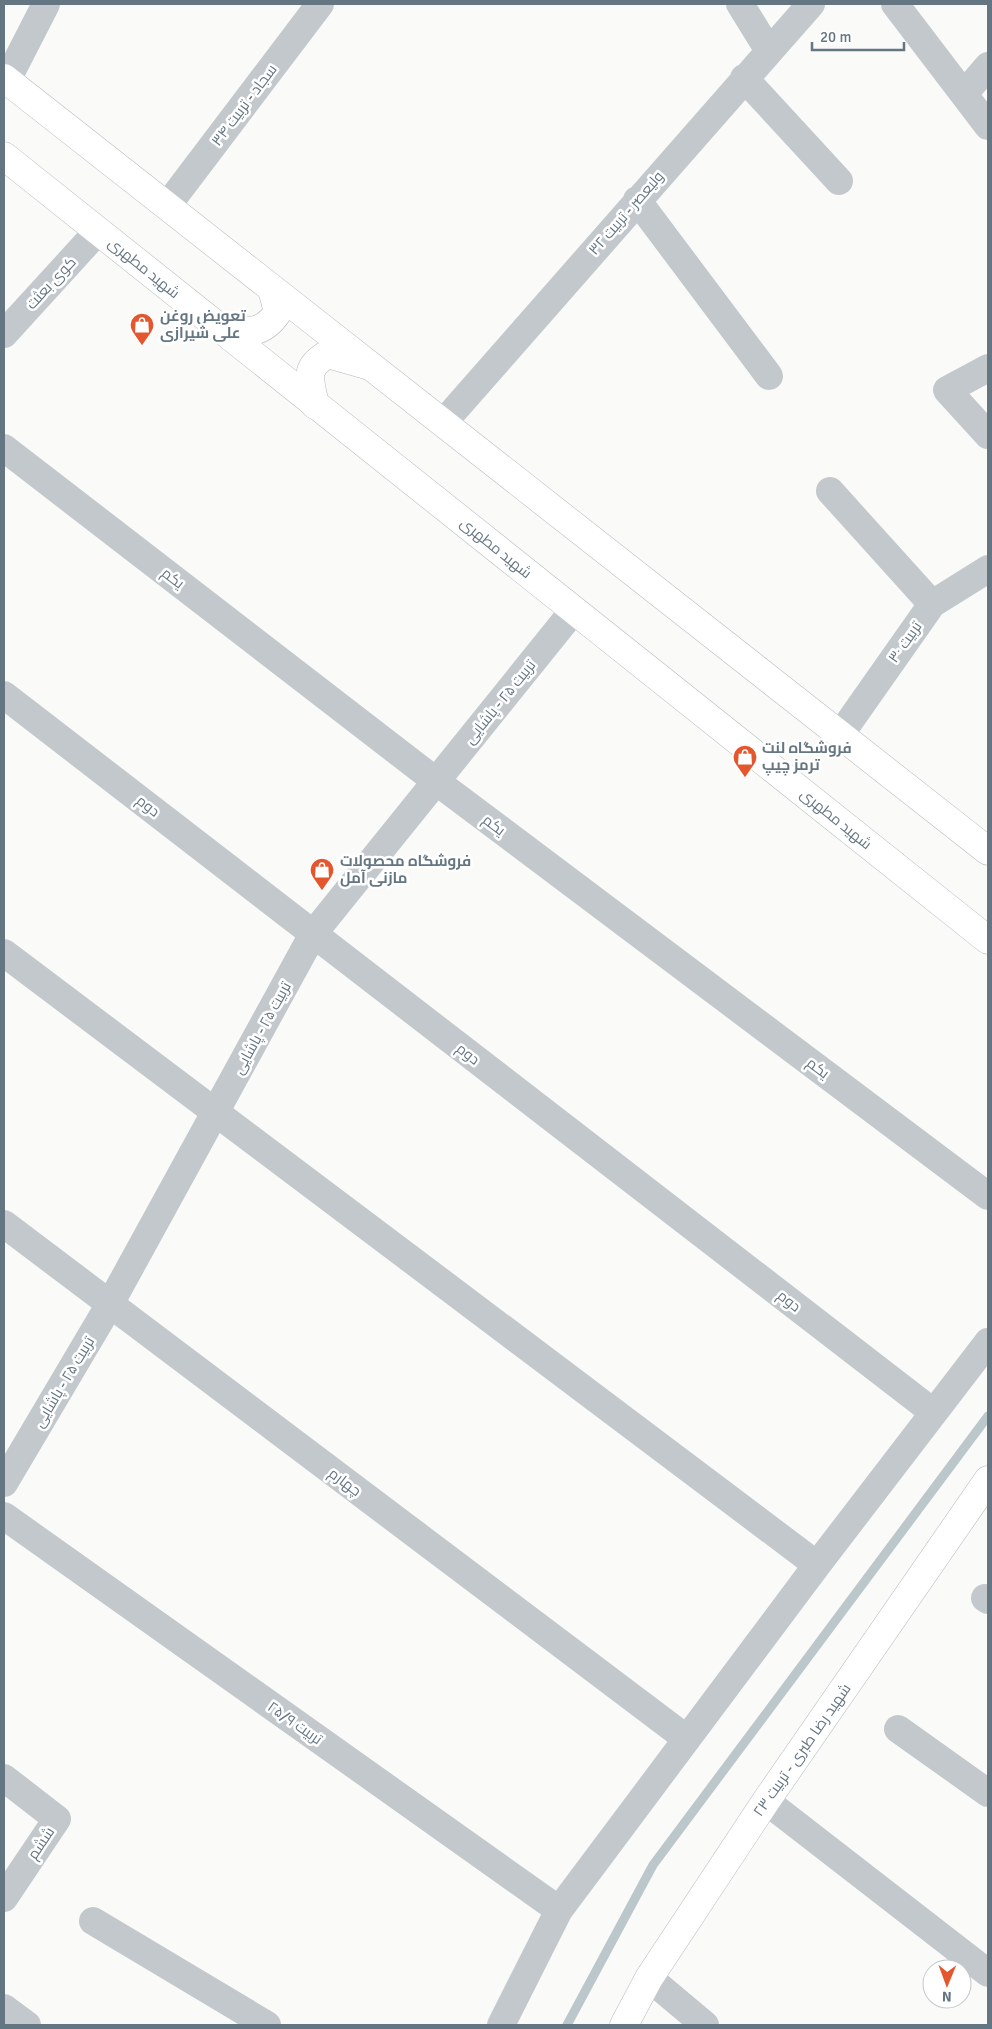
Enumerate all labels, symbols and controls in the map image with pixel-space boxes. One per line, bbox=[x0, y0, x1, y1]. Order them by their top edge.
scale bar bbox=[812, 20, 904, 52]
text: 20 m bbox=[820, 28, 851, 46]
street label: سجاد - تربیت ۳۴ bbox=[207, 61, 281, 149]
street label: ولیعصر - تربیت ۳۲ bbox=[585, 167, 667, 259]
street label: شهید مطهری bbox=[104, 234, 183, 303]
street label: کوی بعثت bbox=[22, 253, 80, 314]
place label: تعویض روغن علی شیرازی bbox=[160, 307, 246, 342]
shop icon: تعویض روغن علی شیرازی bbox=[129, 312, 155, 346]
street label: شهید مطهری bbox=[456, 514, 535, 583]
street label: یکم bbox=[157, 564, 188, 593]
street label: تربیت ۳۰ bbox=[884, 618, 926, 666]
street label: تربیت ۲۵ - پاشایی bbox=[461, 656, 540, 748]
place label: فروشگاه لنت ترمز چیپ bbox=[762, 739, 852, 776]
shop icon: فروشگاه لنت ترمز چیپ bbox=[732, 744, 758, 778]
street label: شهید مطهری bbox=[796, 785, 875, 854]
street label: دوم bbox=[132, 791, 163, 822]
street label: یکم bbox=[478, 811, 509, 840]
place label: فروشگاه محصولات مازنی آمل bbox=[340, 852, 471, 887]
shop icon: فروشگاه محصولات مازنی آمل bbox=[309, 857, 335, 891]
street label: تربیت ۲۵ - پاشایی bbox=[229, 979, 296, 1078]
street label: دوم bbox=[452, 1039, 483, 1070]
street label: یکم bbox=[802, 1054, 833, 1083]
street label: دوم bbox=[773, 1286, 804, 1317]
street label: تربیت ۲۵ - پاشایی bbox=[30, 1333, 99, 1431]
street label: چهارم bbox=[325, 1464, 365, 1501]
street label: شهید رضا طبری - تربیت ۲۳ bbox=[749, 1680, 855, 1820]
street label: تربیت ۲۵/۹ bbox=[264, 1698, 326, 1748]
street label: ششم bbox=[24, 1823, 59, 1863]
north arrow bbox=[922, 1959, 972, 2009]
text: N bbox=[942, 1988, 952, 2005]

